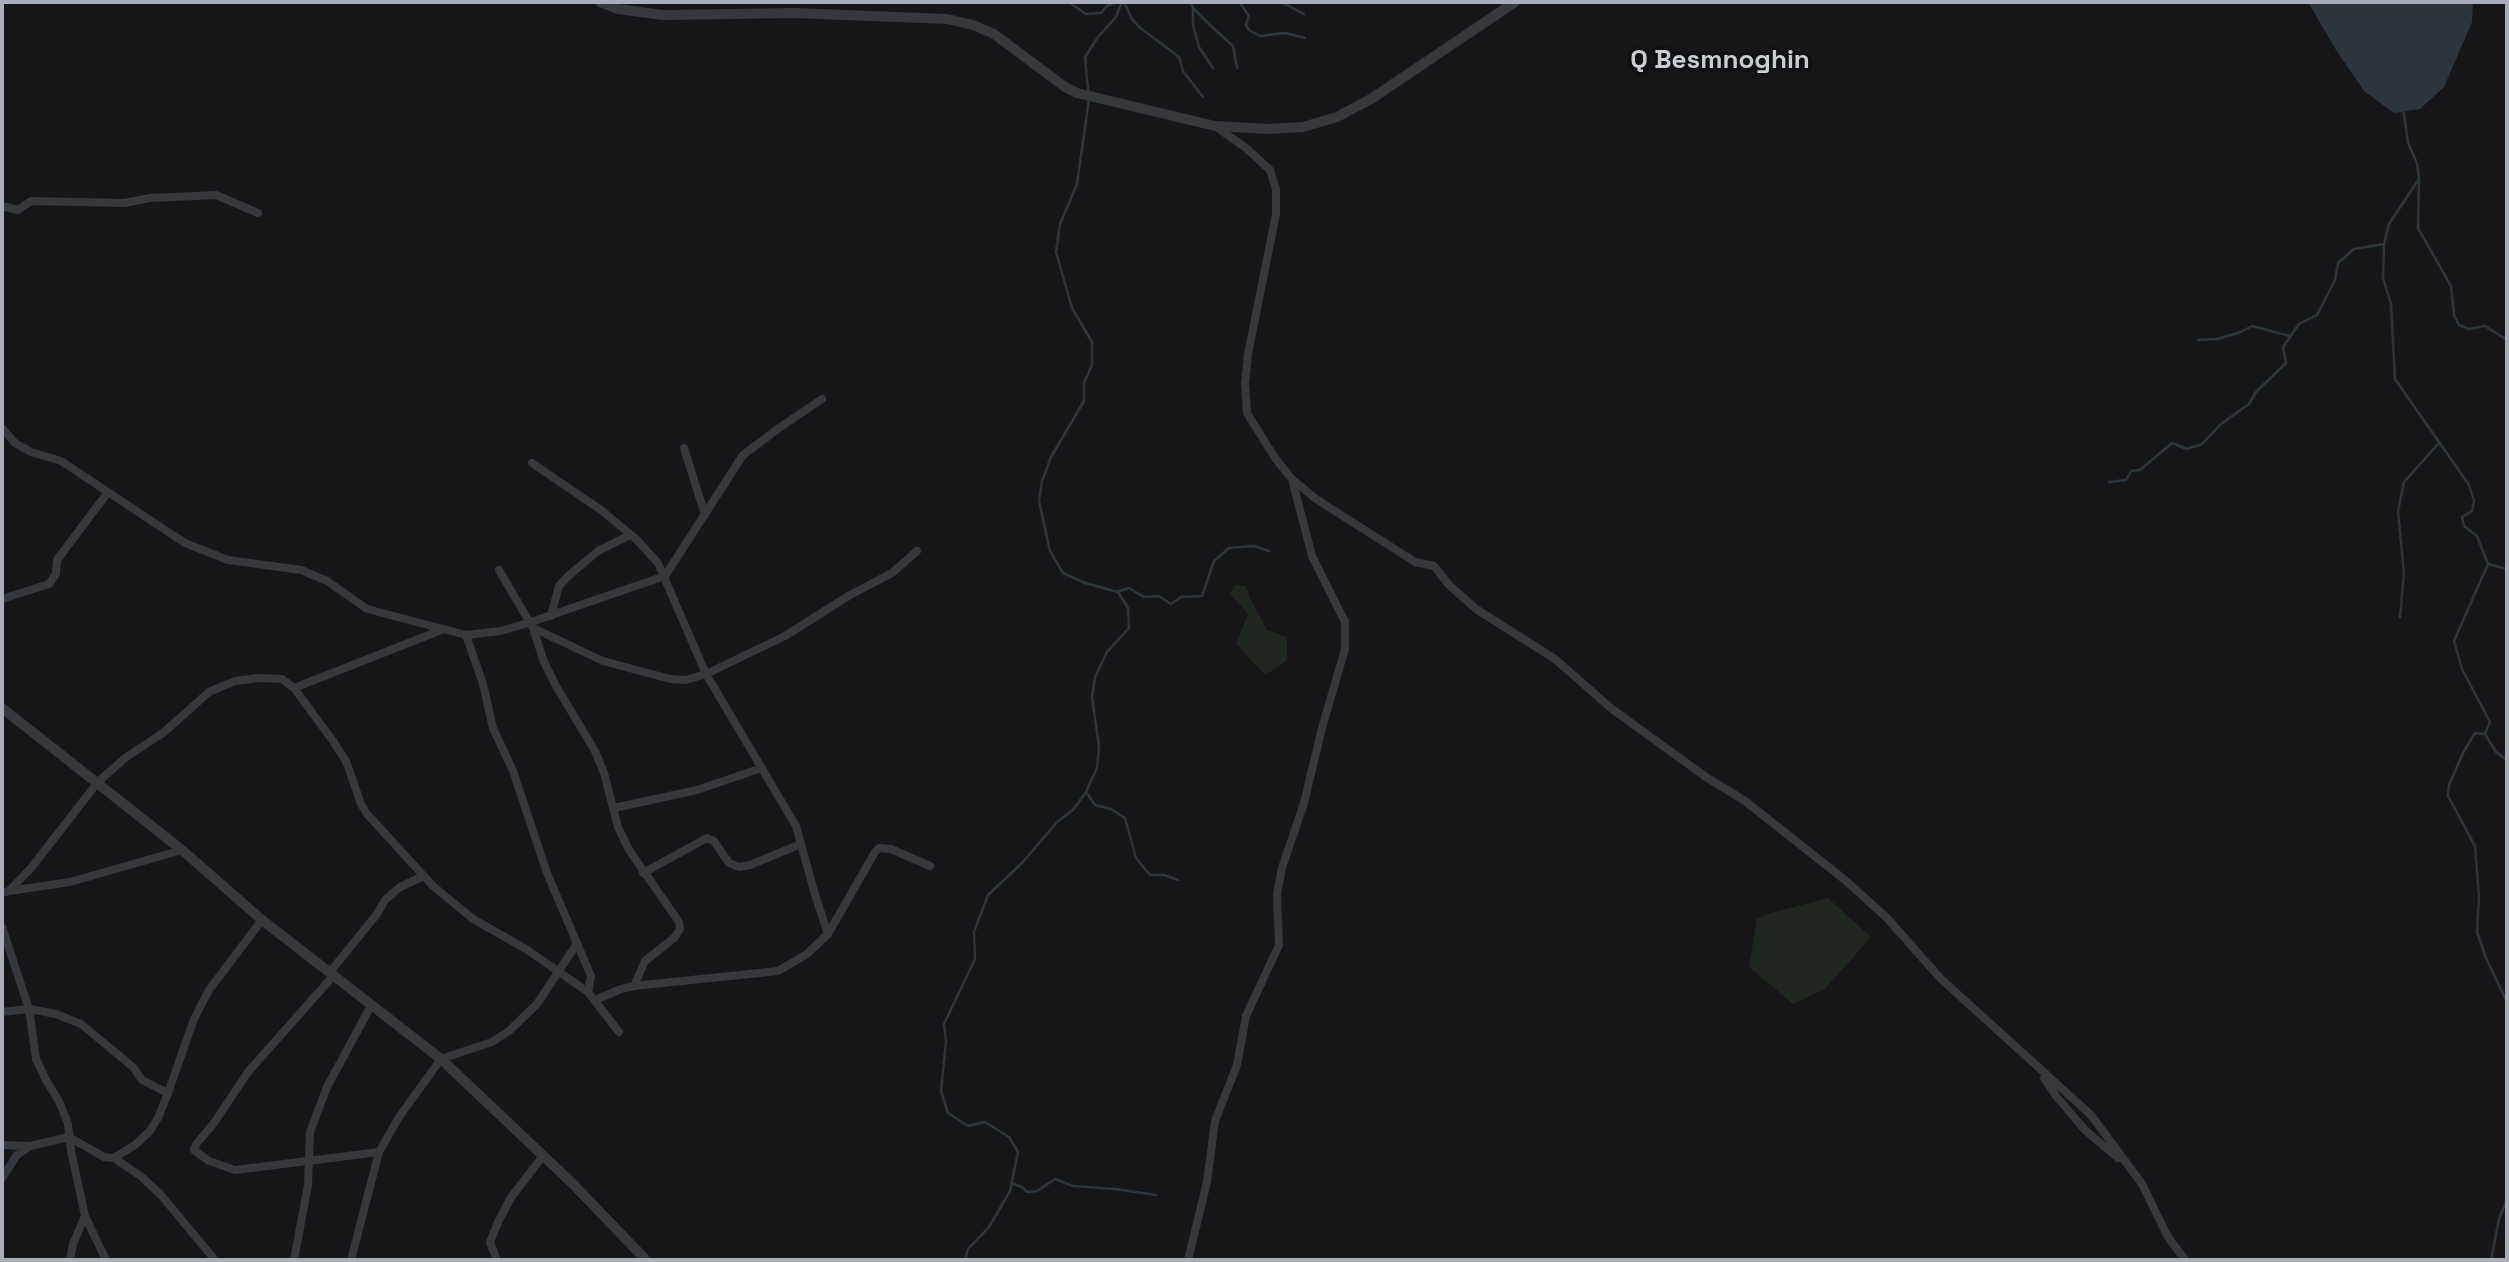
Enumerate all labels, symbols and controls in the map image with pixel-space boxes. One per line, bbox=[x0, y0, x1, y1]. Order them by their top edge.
district label: Q Besmnoghin bbox=[1630, 45, 1810, 77]

